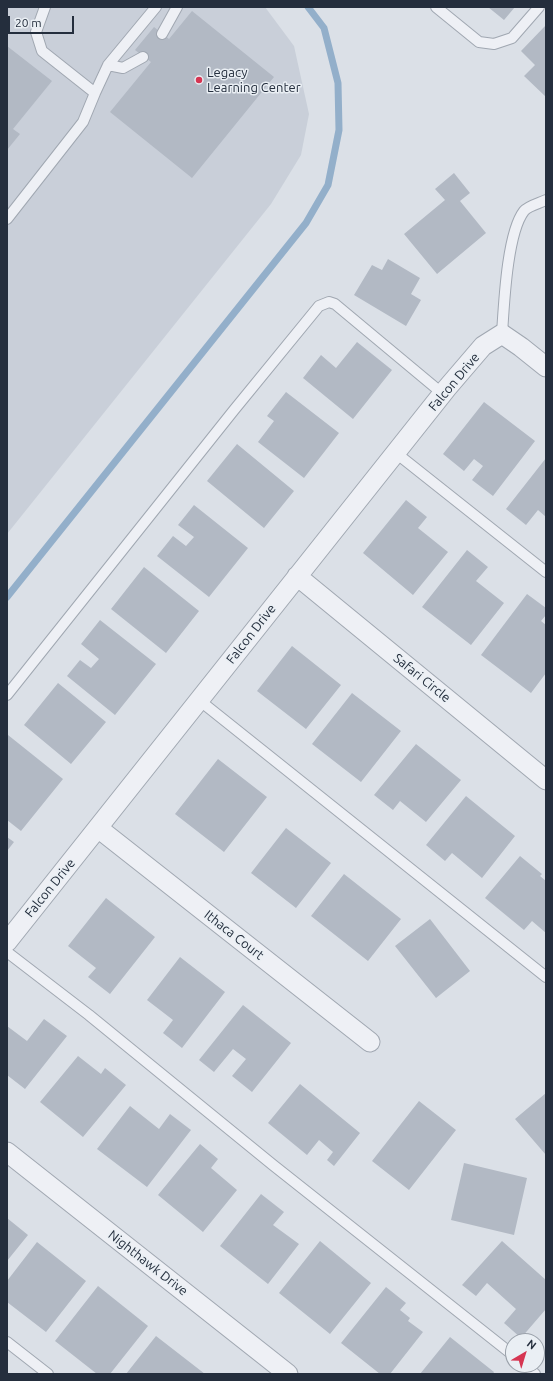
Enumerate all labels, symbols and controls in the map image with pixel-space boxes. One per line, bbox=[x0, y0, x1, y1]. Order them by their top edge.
scale bar bbox=[10, 8, 76, 34]
text: 20 m bbox=[15, 16, 42, 29]
place label: Legacy Learning Center bbox=[207, 65, 301, 96]
marker: Legacy Learning Center bbox=[194, 75, 204, 85]
street label: Falcon Drive bbox=[425, 350, 483, 414]
street label: Falcon Drive bbox=[223, 601, 279, 667]
street label: Safari Circle bbox=[390, 650, 454, 706]
street label: Falcon Drive bbox=[22, 855, 78, 921]
street label: Ithaca Court bbox=[201, 907, 267, 963]
street label: Nighthawk Drive bbox=[105, 1227, 191, 1299]
north arrow bbox=[505, 1333, 545, 1373]
text: N bbox=[525, 1337, 539, 1352]

